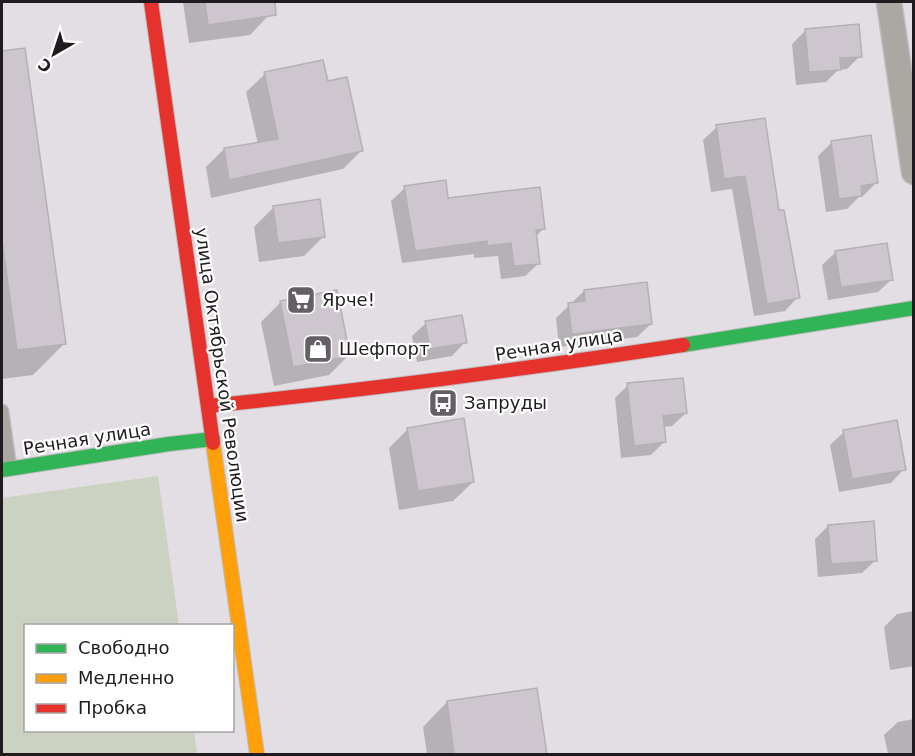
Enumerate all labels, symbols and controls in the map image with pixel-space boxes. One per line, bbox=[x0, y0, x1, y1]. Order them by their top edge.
north arrow bbox=[24, 24, 84, 84]
text: С bbox=[34, 54, 55, 76]
street label: улица Октябрьской Революции bbox=[191, 226, 254, 524]
supermarket icon: Ярче! bbox=[285, 284, 317, 316]
place label: Ярче! bbox=[322, 289, 375, 310]
street label: Речная улица bbox=[494, 324, 624, 365]
shop icon: Шефпорт bbox=[302, 333, 334, 365]
place label: Шефпорт bbox=[339, 338, 429, 359]
bus stop icon: Запруды bbox=[427, 387, 459, 419]
place label: Запруды bbox=[464, 392, 547, 413]
street label: Речная улица bbox=[22, 418, 152, 459]
legend bbox=[24, 624, 234, 732]
text: Свободно bbox=[78, 637, 170, 658]
text: Медленно bbox=[78, 667, 174, 688]
text: Пробка bbox=[78, 697, 147, 718]

